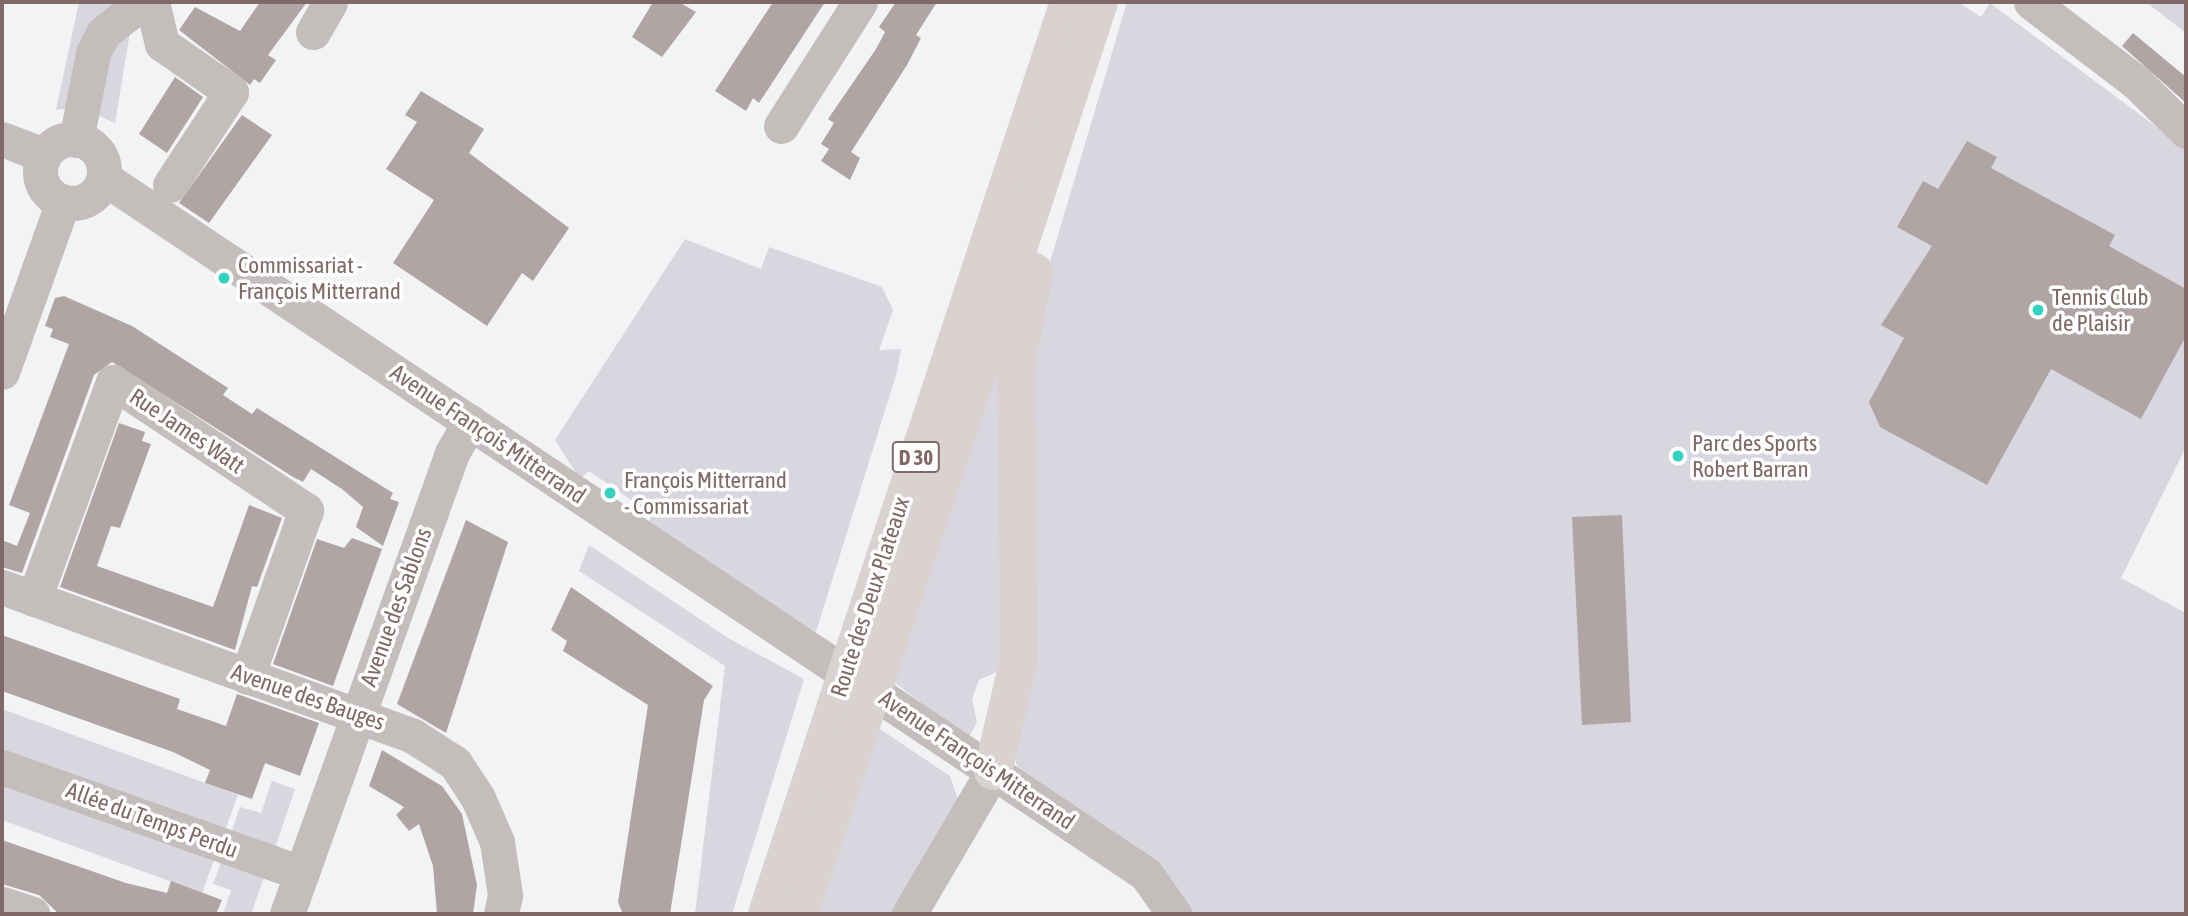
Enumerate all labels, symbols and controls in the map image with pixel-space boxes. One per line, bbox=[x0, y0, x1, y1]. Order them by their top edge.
place label: Commissariat - François Mitterrand bbox=[238, 251, 401, 305]
marker: Commissariat - François Mitterrand bbox=[216, 270, 232, 286]
place label: Tennis Club de Plaisir bbox=[2052, 283, 2148, 337]
marker: Tennis Club de Plaisir bbox=[2030, 302, 2046, 318]
street label: Avenue François Mitterrand bbox=[385, 358, 591, 510]
street label: Rue James Watt bbox=[124, 383, 250, 479]
place label: Parc des Sports Robert Barran bbox=[1692, 429, 1817, 483]
road number: D 30 bbox=[892, 440, 940, 475]
marker: Parc des Sports Robert Barran bbox=[1670, 448, 1686, 464]
place label: François Mitterrand - Commissariat bbox=[624, 466, 787, 520]
marker: François Mitterrand - Commissariat bbox=[602, 485, 618, 501]
street label: Route des Deux Plateaux bbox=[825, 493, 915, 701]
street label: Avenue des Sablons bbox=[355, 524, 437, 690]
street label: Avenue des Bauges bbox=[228, 658, 388, 736]
street label: Avenue François Mitterrand bbox=[874, 684, 1080, 836]
street label: Allée du Temps Perdu bbox=[62, 776, 242, 864]

